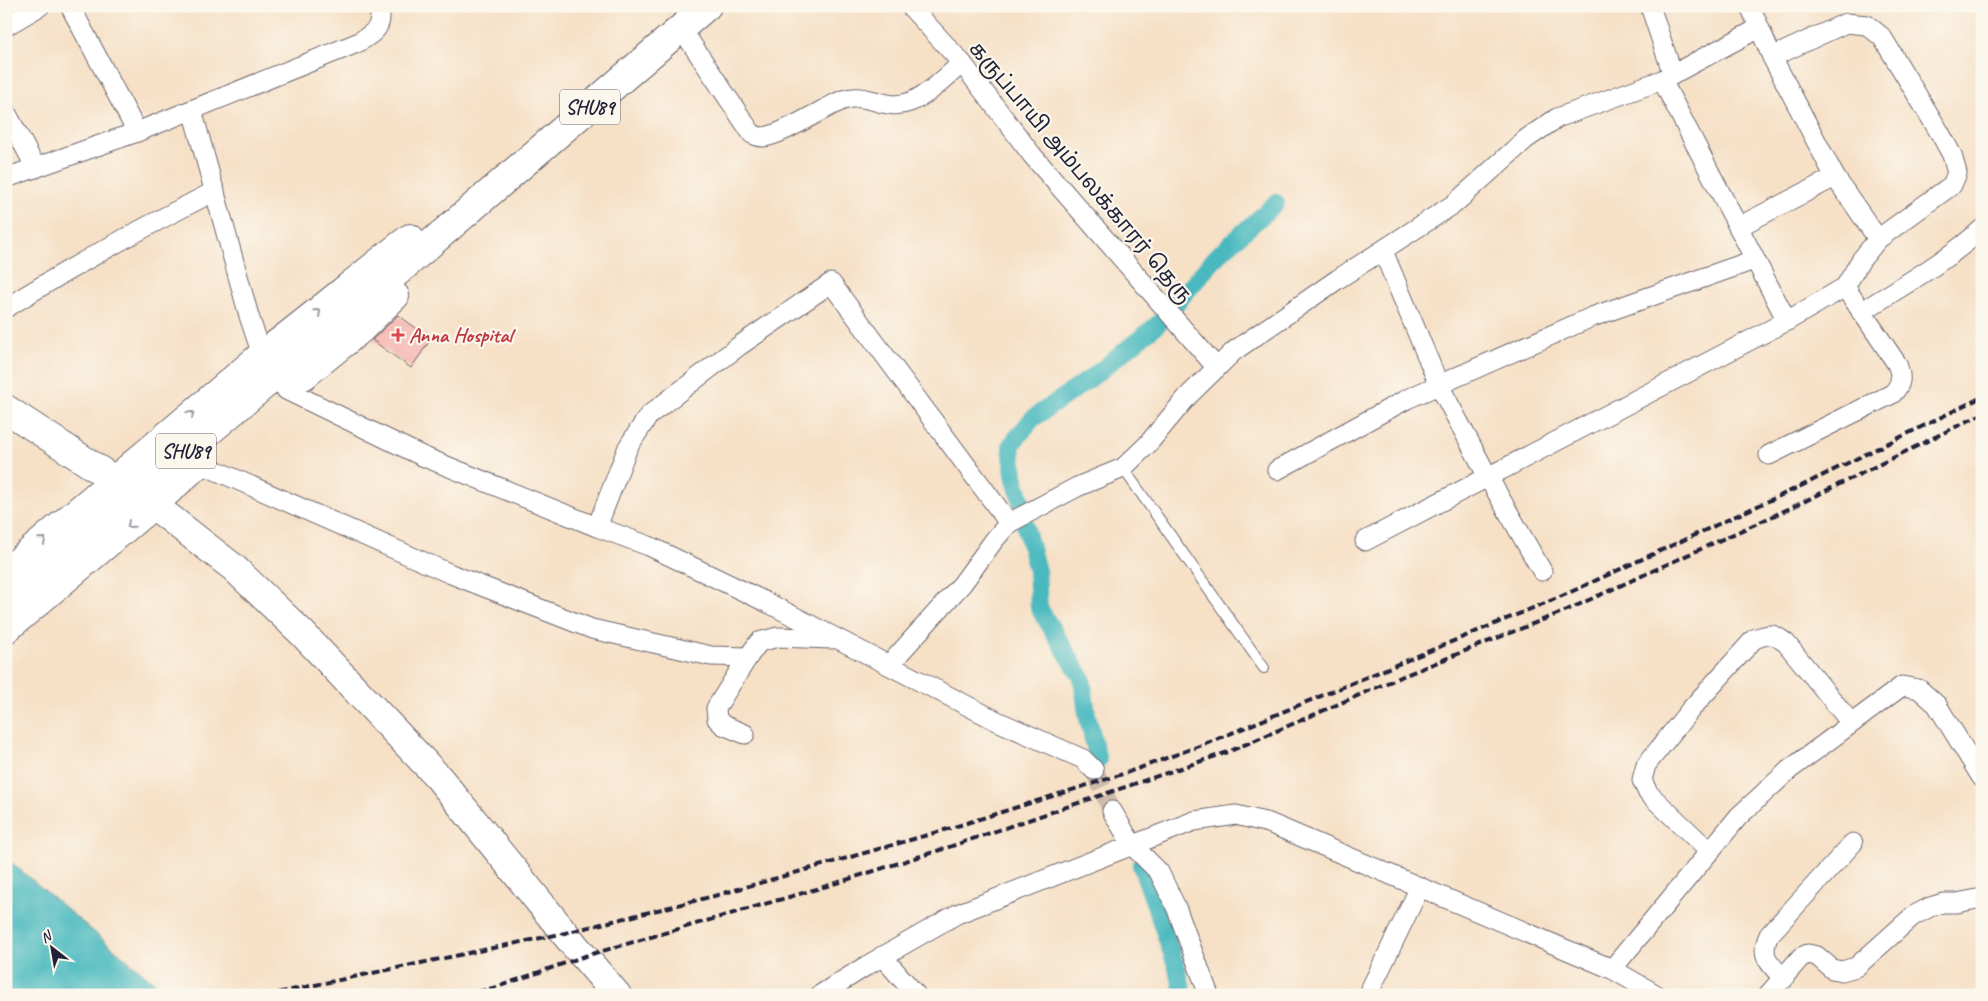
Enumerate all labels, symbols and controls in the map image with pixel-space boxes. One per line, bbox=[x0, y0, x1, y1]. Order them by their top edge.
street label: கருப்பாயி அம்பலக்காரர் தெரு bbox=[963, 36, 1198, 309]
road number: SHU89 bbox=[560, 90, 620, 124]
one-way arrow bbox=[312, 309, 321, 318]
place label: Anna Hospital bbox=[409, 322, 517, 348]
marker: Anna Hospital bbox=[391, 328, 405, 342]
one-way arrow bbox=[185, 411, 194, 420]
road number: SHU89 bbox=[156, 434, 216, 468]
one-way arrow bbox=[127, 519, 136, 528]
one-way arrow bbox=[38, 537, 47, 546]
north arrow bbox=[28, 924, 78, 974]
text: N bbox=[37, 927, 56, 947]

